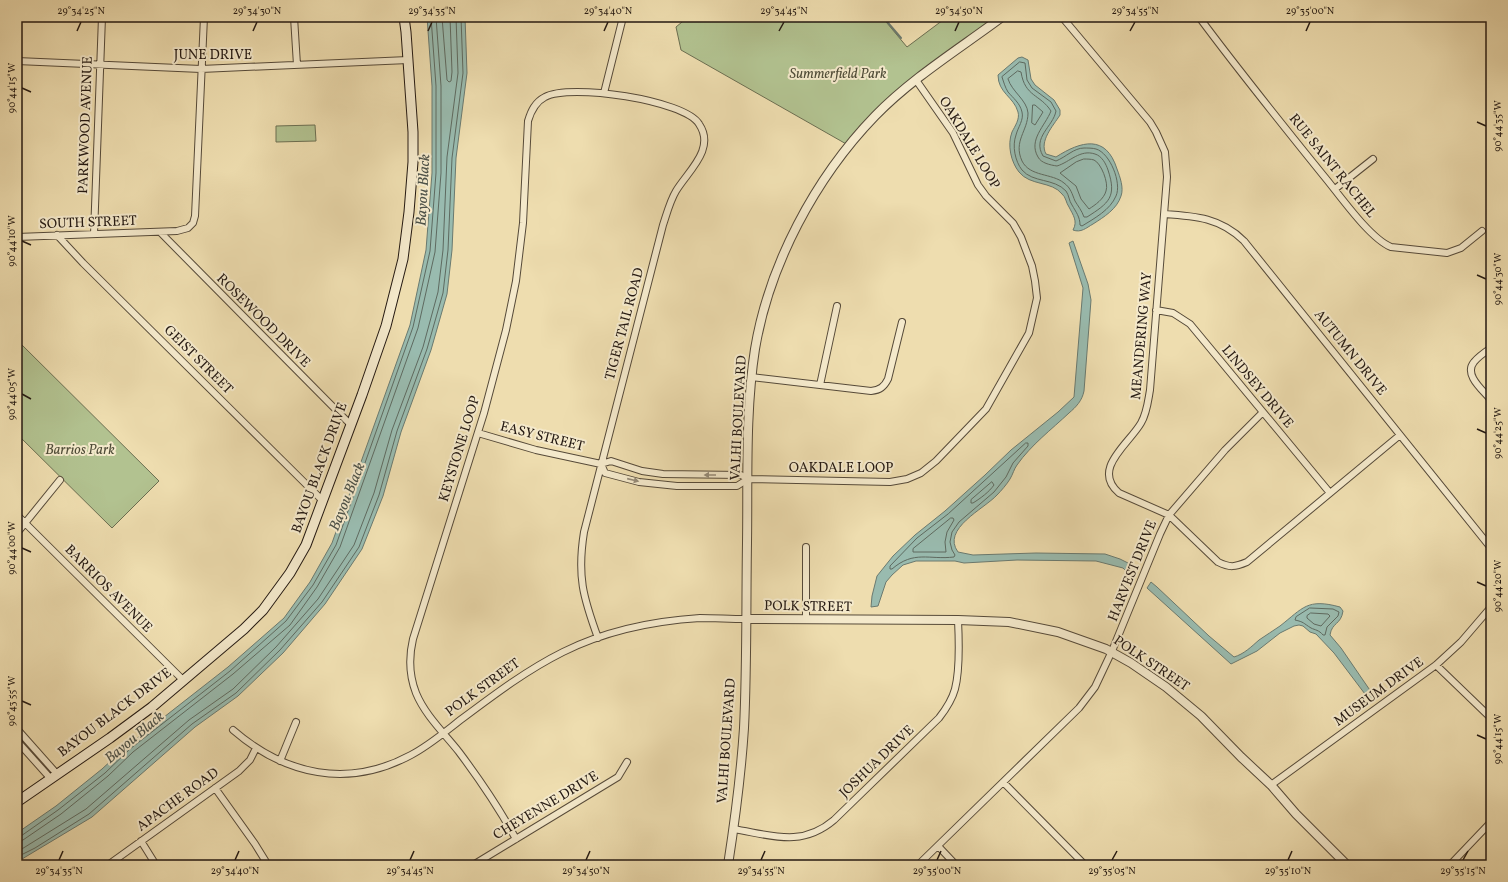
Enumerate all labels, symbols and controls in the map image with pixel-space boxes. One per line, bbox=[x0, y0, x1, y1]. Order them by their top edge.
text: 29°34'25"N bbox=[57, 4, 105, 18]
text: 29°34'30"N bbox=[233, 4, 282, 18]
text: 29°34'35"N bbox=[408, 4, 456, 18]
text: 29°34'40"N bbox=[584, 4, 633, 18]
text: 29°34'45"N bbox=[760, 4, 808, 18]
text: 29°34'50"N bbox=[935, 4, 984, 18]
text: 29°34'55"N bbox=[1111, 4, 1159, 18]
text: 29°35'00"N bbox=[1286, 4, 1335, 18]
street label: JUNE DRIVE bbox=[174, 46, 252, 65]
street label: PARKWOOD AVENUE bbox=[74, 56, 98, 194]
text: 90°44'15"W bbox=[5, 63, 19, 113]
park label: Summerfield Park bbox=[789, 65, 887, 84]
street label: OAKDALE LOOP bbox=[934, 93, 1004, 193]
text: 90°44'35"W bbox=[1491, 100, 1505, 152]
street label: RUE SAINT RACHEL bbox=[1284, 110, 1380, 222]
water label: Bayou Black bbox=[412, 153, 436, 227]
street label: SOUTH STREET bbox=[39, 212, 137, 234]
text: 90°44'10"W bbox=[5, 215, 19, 267]
text: 90°44'30"W bbox=[1491, 253, 1505, 305]
street label: TIGER TAIL ROAD bbox=[601, 266, 649, 382]
street label: ROSEWOOD DRIVE bbox=[212, 270, 314, 372]
street label: MEANDERING WAY bbox=[1127, 271, 1157, 401]
street label: AUTUMN DRIVE bbox=[1309, 306, 1391, 400]
street label: GEIST STREET bbox=[159, 321, 237, 399]
street label: LINDSEY DRIVE bbox=[1217, 341, 1297, 433]
street label: VALHI BOULEVARD bbox=[726, 355, 752, 481]
text: 90°44'05"W bbox=[5, 368, 19, 420]
street label: KEYSTONE LOOP bbox=[435, 394, 485, 504]
street label: BAYOU BLACK DRIVE bbox=[287, 400, 353, 536]
text: 90°44'25"W bbox=[1491, 407, 1505, 459]
street label: EASY STREET bbox=[498, 417, 586, 457]
park label: Barrios Park bbox=[45, 441, 115, 460]
street label: OAKDALE LOOP bbox=[789, 459, 893, 478]
water label: Bayou Black bbox=[325, 460, 371, 534]
one-way arrow bbox=[703, 472, 716, 478]
one-way arrow bbox=[627, 478, 640, 484]
street label: HARVEST DRIVE bbox=[1104, 518, 1162, 624]
text: 90°44'00"W bbox=[5, 521, 19, 575]
street label: BARRIOS AVENUE bbox=[60, 541, 156, 637]
text: 90°44'20"W bbox=[1491, 560, 1505, 612]
street label: POLK STREET bbox=[764, 597, 852, 617]
street label: POLK STREET bbox=[1109, 632, 1193, 696]
street label: MUSEUM DRIVE bbox=[1330, 653, 1428, 731]
street label: POLK STREET bbox=[442, 655, 524, 721]
street label: BAYOU BLACK DRIVE bbox=[54, 664, 176, 762]
text: 90°43'55"W bbox=[5, 676, 19, 726]
street label: VALHI BOULEVARD bbox=[713, 678, 741, 804]
water label: Bayou Black bbox=[101, 707, 169, 769]
text: 90°44'15"W bbox=[1491, 714, 1505, 764]
street label: JOSHUA DRIVE bbox=[835, 721, 919, 803]
street label: APACHE ROAD bbox=[133, 764, 223, 836]
street label: CHEYENNE DRIVE bbox=[490, 767, 602, 845]
text: 29°34'35"N bbox=[35, 864, 83, 878]
text: 29°34'40"N bbox=[211, 864, 260, 878]
text: 29°34'45"N bbox=[386, 864, 434, 878]
text: 29°34'50"N bbox=[562, 864, 611, 878]
text: 29°34'55"N bbox=[737, 864, 785, 878]
text: 29°35'00"N bbox=[913, 864, 962, 878]
text: 29°35'05"N bbox=[1088, 864, 1136, 878]
text: 29°35'10"N bbox=[1265, 864, 1312, 878]
text: 29°35'15"N bbox=[1440, 864, 1486, 878]

